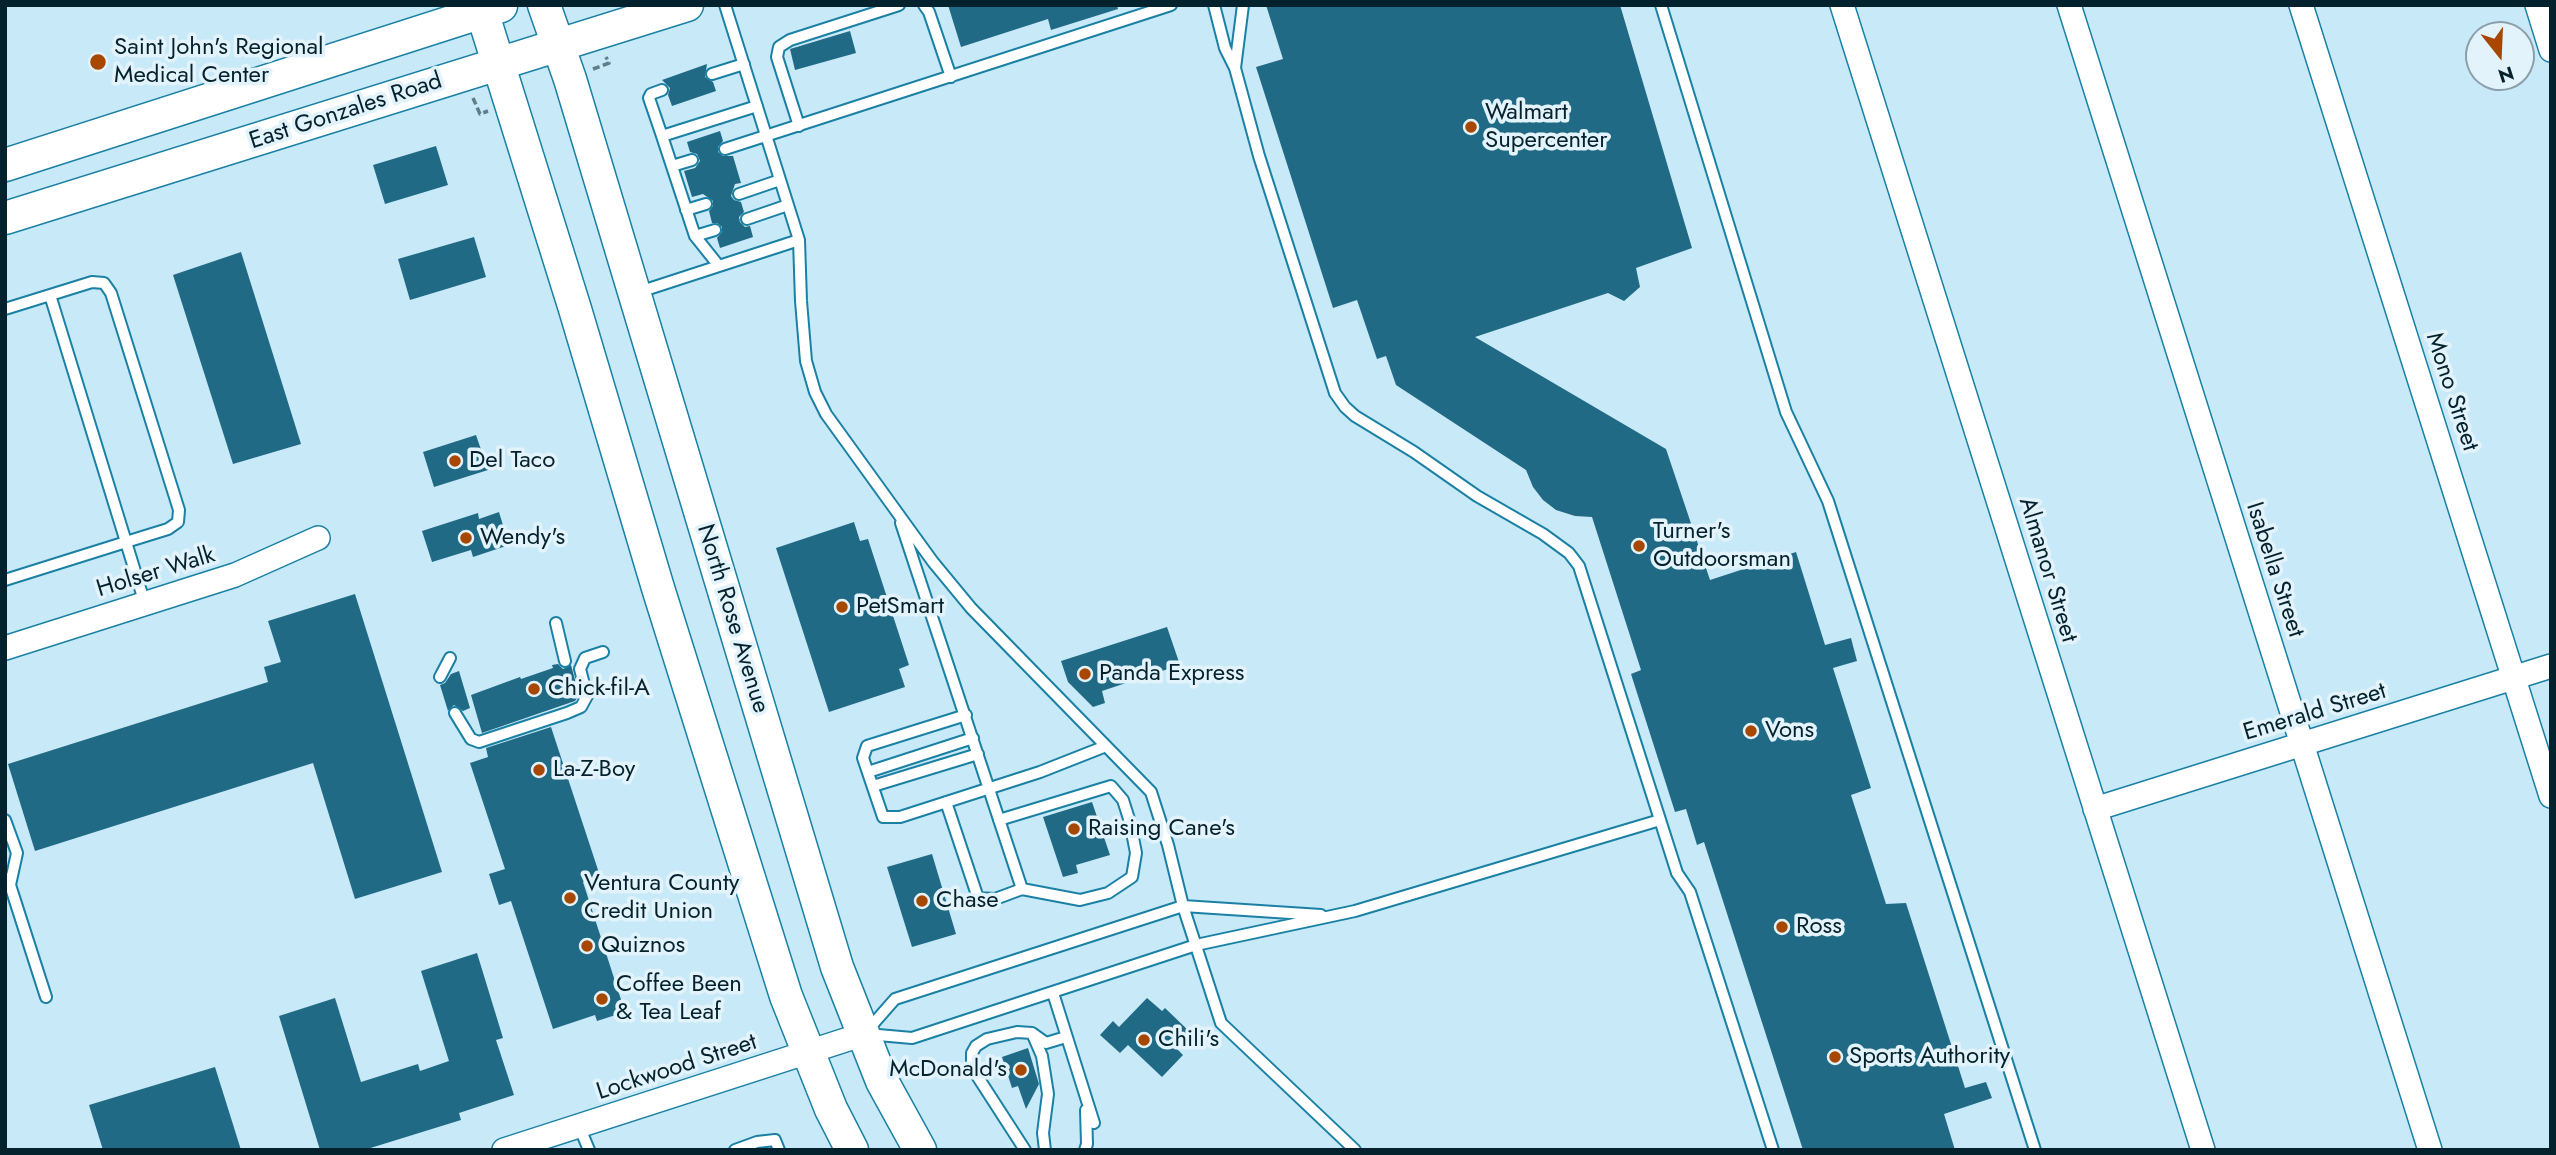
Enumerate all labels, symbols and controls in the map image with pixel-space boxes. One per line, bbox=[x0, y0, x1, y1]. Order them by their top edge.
north arrow bbox=[2465, 21, 2535, 91]
place label: Saint John's Regional Medical Center bbox=[114, 34, 324, 90]
marker: Saint John's Regional Medical Center bbox=[88, 52, 108, 72]
text: N bbox=[2495, 59, 2517, 90]
street label: East Gonzales Road bbox=[246, 67, 446, 157]
place label: Walmart Supercenter bbox=[1485, 99, 1607, 155]
marker: Walmart Supercenter bbox=[1463, 119, 1479, 135]
street label: Mono Street bbox=[2418, 329, 2484, 455]
place label: Del Taco bbox=[469, 447, 555, 475]
marker: Del Taco bbox=[447, 453, 463, 469]
street label: Almanor Street bbox=[2011, 494, 2083, 646]
street label: Isabella Street bbox=[2239, 499, 2309, 641]
place label: Turner's Outdoorsman bbox=[1653, 518, 1791, 574]
street label: North Rose Avenue bbox=[690, 521, 774, 717]
place label: Wendy's bbox=[480, 524, 565, 552]
marker: Wendy's bbox=[458, 530, 474, 546]
marker: Turner's Outdoorsman bbox=[1631, 538, 1647, 554]
street label: Holser Walk bbox=[93, 541, 219, 605]
place label: PetSmart bbox=[856, 593, 944, 621]
marker: PetSmart bbox=[834, 599, 850, 615]
place label: Panda Express bbox=[1099, 660, 1245, 688]
marker: Panda Express bbox=[1077, 666, 1093, 682]
place label: Chick-fil-A bbox=[548, 675, 650, 703]
street label: Emerald Street bbox=[2240, 678, 2390, 748]
marker: Chick-fil-A bbox=[526, 681, 542, 697]
place label: Vons bbox=[1765, 717, 1814, 745]
marker: Vons bbox=[1743, 723, 1759, 739]
place label: La-Z-Boy bbox=[553, 756, 635, 784]
marker: La-Z-Boy bbox=[531, 762, 547, 778]
place label: Raising Cane's bbox=[1088, 815, 1235, 843]
marker: Raising Cane's bbox=[1066, 821, 1082, 837]
place label: Ventura County Credit Union bbox=[584, 870, 739, 926]
place label: Chase bbox=[936, 887, 999, 915]
marker: Ventura County Credit Union bbox=[562, 890, 578, 906]
marker: Chase bbox=[914, 893, 930, 909]
place label: Ross bbox=[1796, 913, 1842, 941]
marker: Ross bbox=[1774, 919, 1790, 935]
place label: Quiznos bbox=[601, 932, 685, 960]
marker: Quiznos bbox=[579, 938, 595, 954]
place label: Coffee Been & Tea Leaf bbox=[616, 971, 742, 1027]
marker: Coffee Been & Tea Leaf bbox=[594, 991, 610, 1007]
place label: Chili's bbox=[1158, 1026, 1219, 1054]
street label: Lockwood Street bbox=[593, 1029, 761, 1107]
marker: Chili's bbox=[1136, 1032, 1152, 1048]
place label: Sports Authority bbox=[1849, 1043, 2010, 1071]
marker: Sports Authority bbox=[1827, 1049, 1843, 1065]
place label: McDonald's bbox=[889, 1056, 1007, 1084]
marker: McDonald's bbox=[1013, 1062, 1029, 1078]

